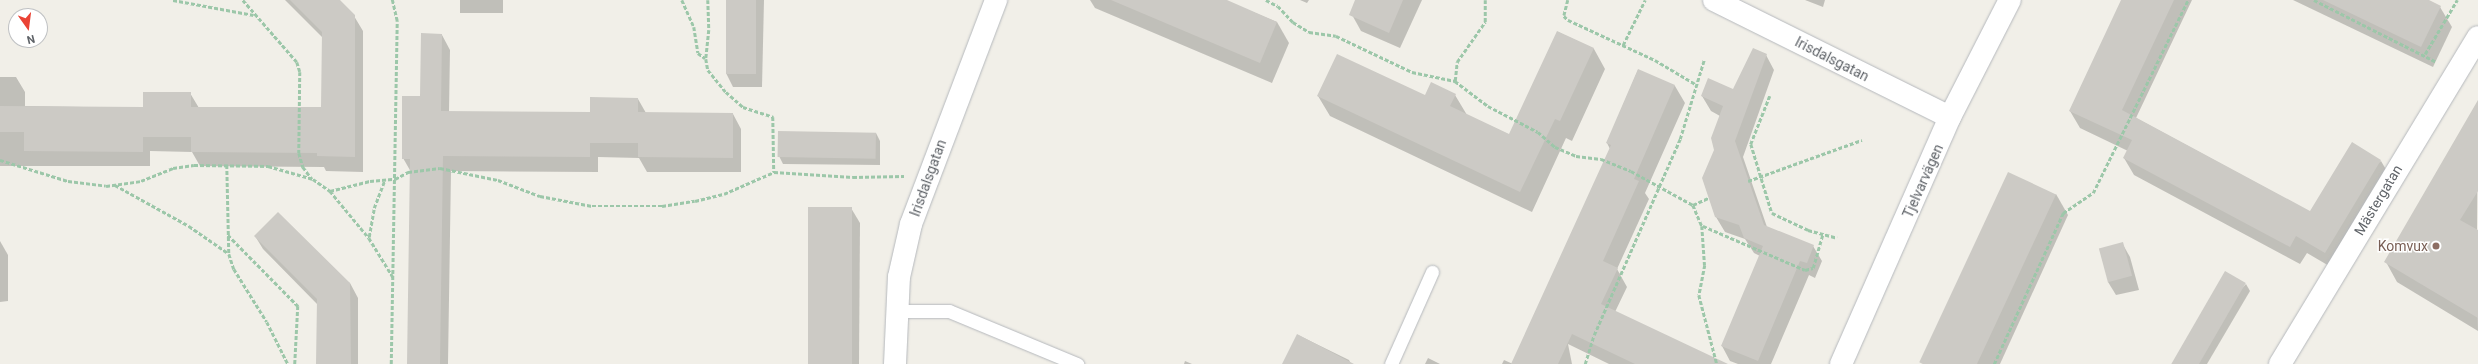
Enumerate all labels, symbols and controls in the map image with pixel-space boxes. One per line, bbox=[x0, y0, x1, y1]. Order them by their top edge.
north arrow bbox=[8, 8, 48, 48]
text: N bbox=[25, 32, 36, 46]
street label: Irisdalsgatan bbox=[1792, 33, 1872, 85]
street label: Irisdalsgatan bbox=[906, 137, 950, 219]
street label: Tjelvarvägen bbox=[1899, 141, 1947, 221]
street label: Mästergatan bbox=[2350, 162, 2406, 238]
place label: Komvux bbox=[2378, 238, 2428, 254]
marker: Komvux bbox=[2431, 241, 2441, 251]

